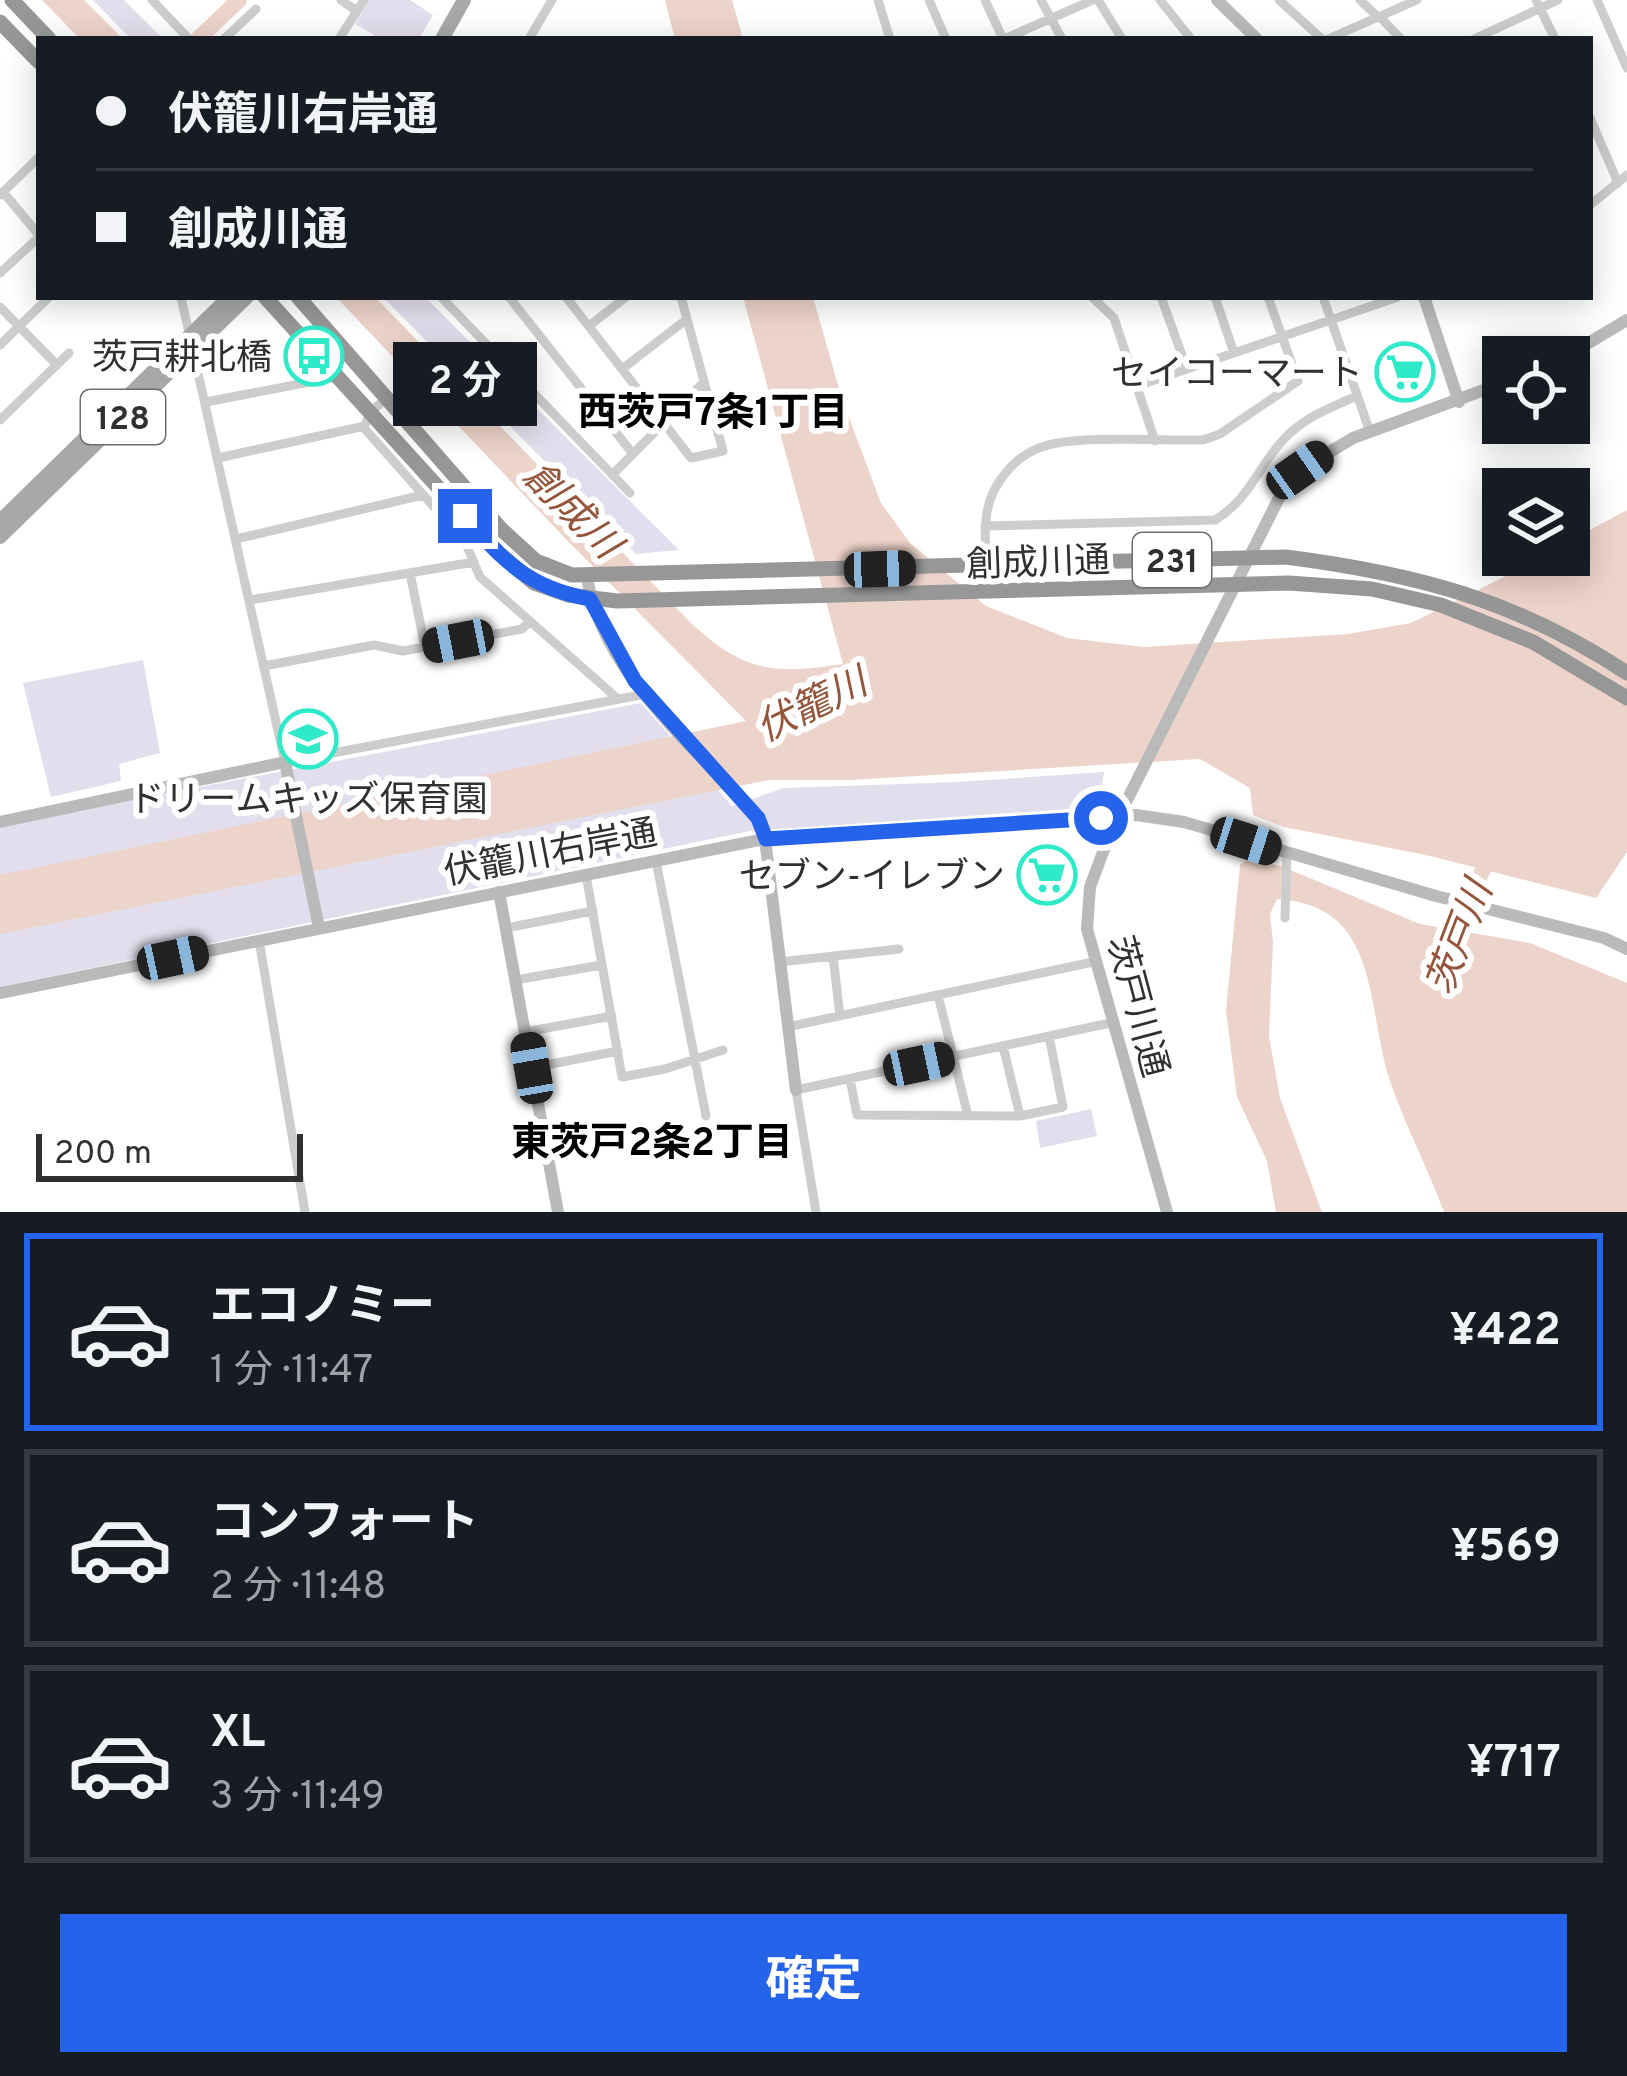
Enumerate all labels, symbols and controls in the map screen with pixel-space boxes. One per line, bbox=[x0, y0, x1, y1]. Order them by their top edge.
text: 伏籠川右岸通 bbox=[168, 89, 438, 146]
text: 創成川通 bbox=[168, 204, 348, 261]
bus stop icon: 茨戸耕北橋 bbox=[283, 325, 345, 387]
map controls bbox=[1482, 336, 1590, 576]
button: locate bbox=[1482, 336, 1590, 444]
place label: 茨戸耕北橋 bbox=[92, 337, 272, 383]
supermarket icon: セイコーマート bbox=[1374, 341, 1436, 403]
callout: 2 分 bbox=[393, 342, 537, 426]
place label: セイコーマート bbox=[1111, 353, 1363, 399]
text: 2 分 bbox=[429, 359, 501, 408]
road number: 128 bbox=[81, 390, 165, 444]
district label: 西茨戸7条1丁目 bbox=[578, 391, 848, 440]
car bbox=[1260, 435, 1340, 505]
water label: 創成川 bbox=[511, 453, 631, 574]
button: layers bbox=[1482, 468, 1590, 576]
route end bbox=[438, 489, 492, 543]
road number: 231 bbox=[1133, 533, 1211, 587]
street label: 創成川通 bbox=[965, 539, 1111, 590]
car bbox=[843, 550, 917, 588]
car bbox=[419, 616, 497, 666]
water label: 伏籠川 bbox=[750, 659, 880, 756]
school or university icon: ドリームキッズ保育園 bbox=[277, 708, 339, 770]
place label: ドリームキッズ保育園 bbox=[129, 779, 487, 825]
route start bbox=[1074, 791, 1128, 845]
street label: 伏籠川右岸通 bbox=[440, 812, 661, 898]
car bbox=[1206, 813, 1286, 869]
supermarket icon: セブン-イレブン bbox=[1016, 844, 1078, 906]
place label: セブン-イレブン bbox=[739, 856, 1005, 902]
water label: 茨戸川 bbox=[1418, 871, 1507, 1002]
street label: 茨戸川通 bbox=[1094, 932, 1176, 1083]
car bbox=[134, 933, 212, 983]
car bbox=[508, 1029, 556, 1107]
car bbox=[880, 1039, 958, 1089]
district label: 東茨戸2条2丁目 bbox=[511, 1121, 793, 1170]
scale bar bbox=[36, 1128, 303, 1181]
text: 200 m bbox=[54, 1134, 152, 1176]
icon: car bbox=[66, 1278, 174, 1386]
text: エコノミー bbox=[210, 1280, 435, 1337]
text: ¥422 bbox=[1450, 1304, 1561, 1361]
text: 1 分 · 11:47 bbox=[210, 1348, 373, 1397]
icon: car bbox=[66, 1494, 174, 1602]
text: コンフォート bbox=[210, 1496, 479, 1553]
text: ¥569 bbox=[1451, 1520, 1561, 1577]
text: 2 分 · 11:48 bbox=[210, 1564, 386, 1613]
text: XL bbox=[210, 1706, 265, 1763]
icon: car bbox=[66, 1710, 174, 1818]
text: ¥717 bbox=[1467, 1736, 1561, 1793]
text: 3 分 · 11:49 bbox=[210, 1774, 385, 1823]
button: 確定 bbox=[60, 1914, 1567, 2052]

